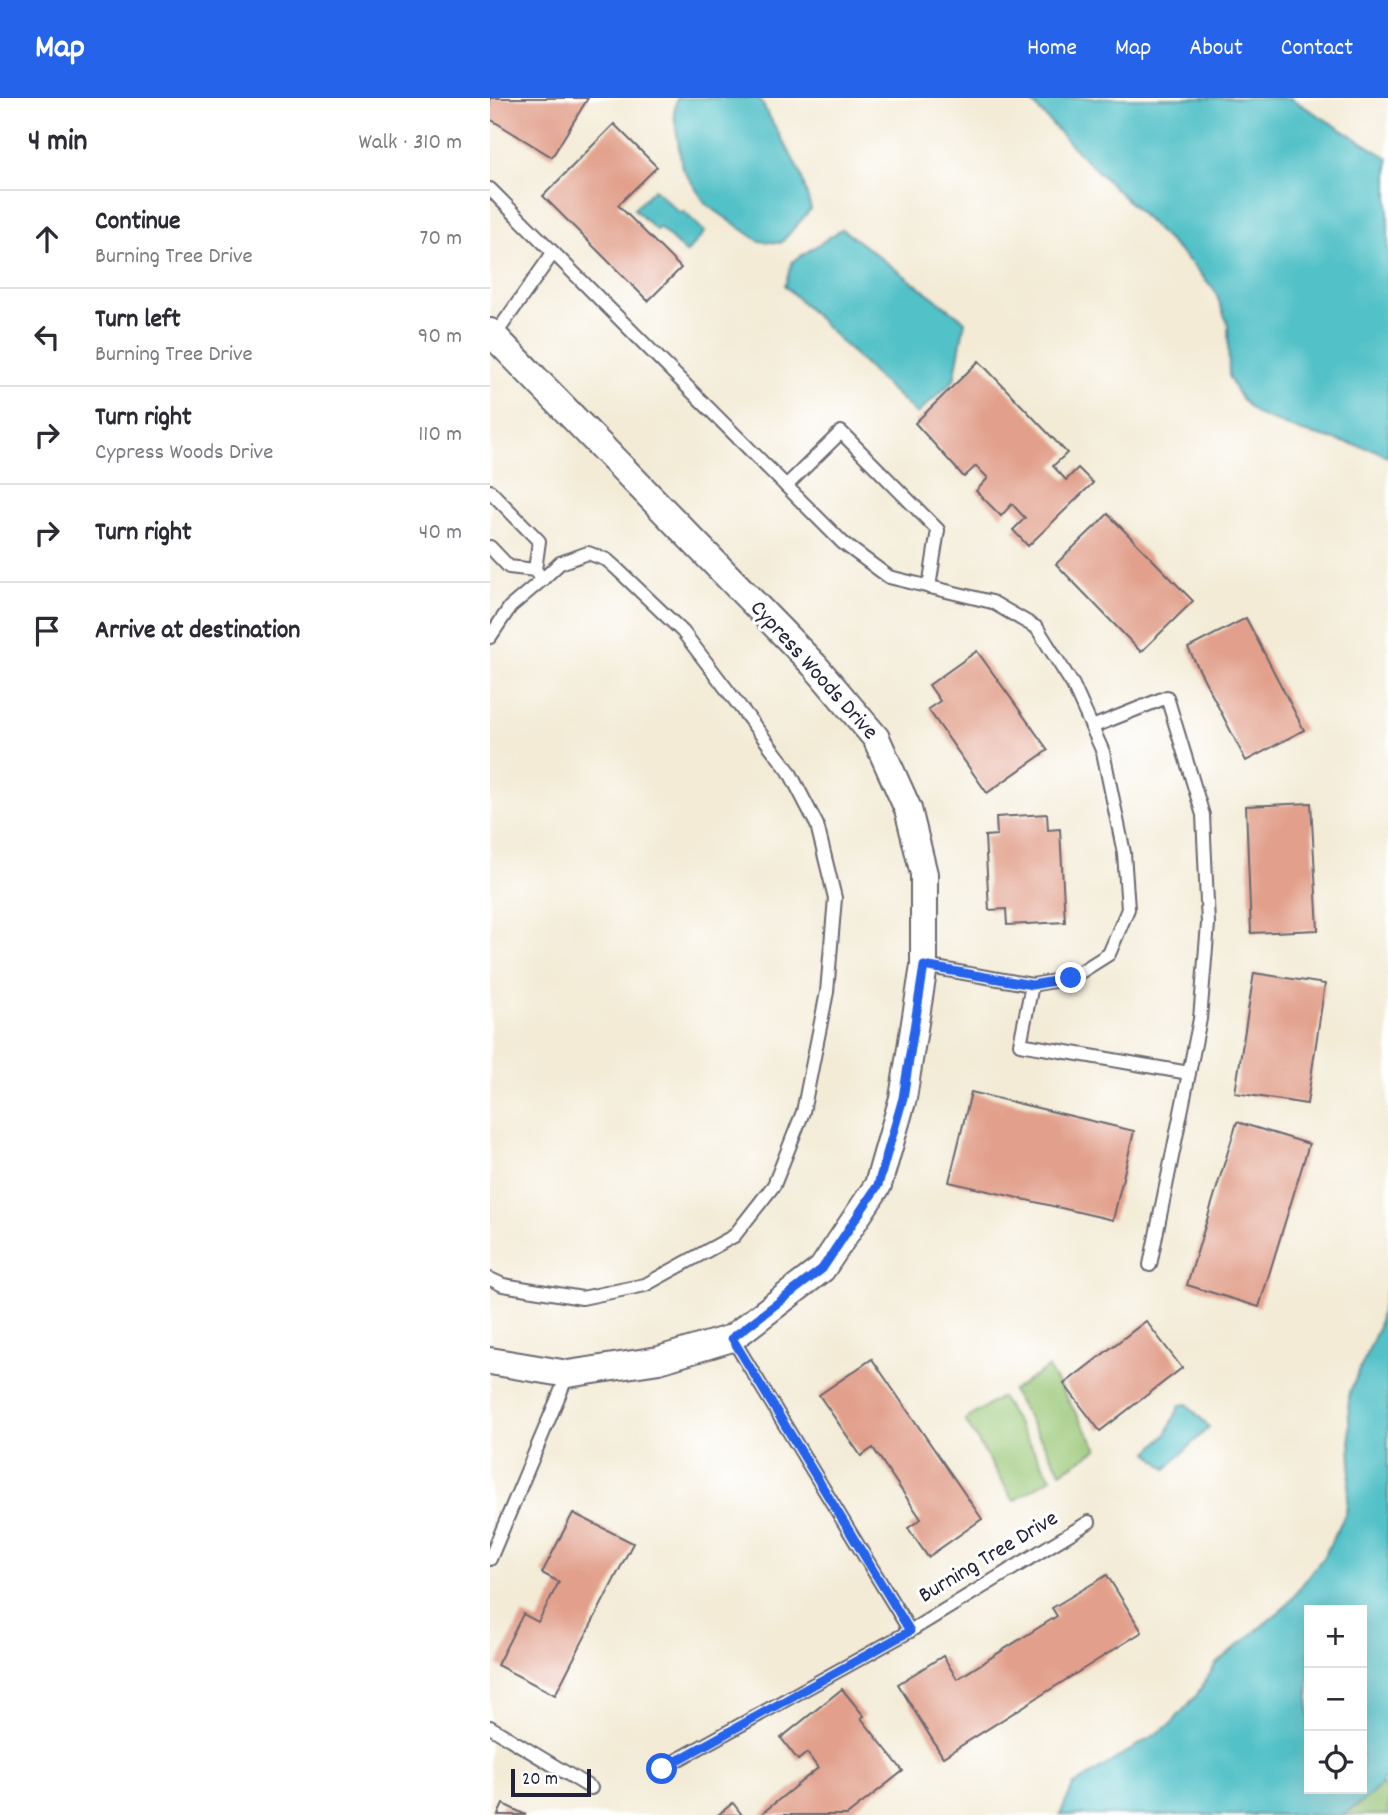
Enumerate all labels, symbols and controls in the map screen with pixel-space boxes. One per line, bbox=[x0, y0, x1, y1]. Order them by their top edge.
text: Map bbox=[35, 26, 85, 73]
text: Home bbox=[1027, 32, 1077, 66]
text: Map bbox=[1115, 32, 1151, 66]
text: About bbox=[1189, 32, 1243, 66]
text: Contact bbox=[1281, 32, 1353, 66]
text: 4 min bbox=[28, 122, 87, 165]
text: Walk · 310 m bbox=[358, 127, 462, 160]
text: Continue bbox=[95, 204, 180, 241]
icon: ahead bbox=[28, 220, 66, 258]
text: 70 m bbox=[420, 223, 462, 256]
text: Burning Tree Drive bbox=[95, 241, 253, 274]
text: Turn left bbox=[95, 302, 181, 339]
icon: left bbox=[28, 318, 66, 356]
text: 90 m bbox=[418, 321, 462, 354]
text: Burning Tree Drive bbox=[95, 339, 253, 372]
text: Turn right bbox=[95, 400, 192, 437]
icon: right bbox=[28, 416, 66, 454]
text: 110 m bbox=[418, 419, 462, 452]
text: Cypress Woods Drive bbox=[95, 437, 273, 470]
icon: right bbox=[28, 514, 66, 552]
text: Turn right bbox=[95, 515, 192, 552]
text: 40 m bbox=[419, 517, 462, 550]
street label: Cypress Woods Drive bbox=[741, 594, 885, 748]
icon: arrive bbox=[28, 612, 66, 650]
text: Arrive at destination bbox=[95, 613, 300, 650]
route end bbox=[1055, 962, 1086, 993]
street label: Burning Tree Drive bbox=[913, 1503, 1065, 1613]
map controls bbox=[1304, 1605, 1367, 1794]
button: + bbox=[1304, 1605, 1367, 1668]
button: − bbox=[1304, 1668, 1367, 1731]
button: locate bbox=[1304, 1731, 1367, 1794]
route start bbox=[646, 1753, 677, 1784]
scale bar bbox=[511, 1766, 592, 1798]
text: 20 m bbox=[522, 1767, 558, 1794]

